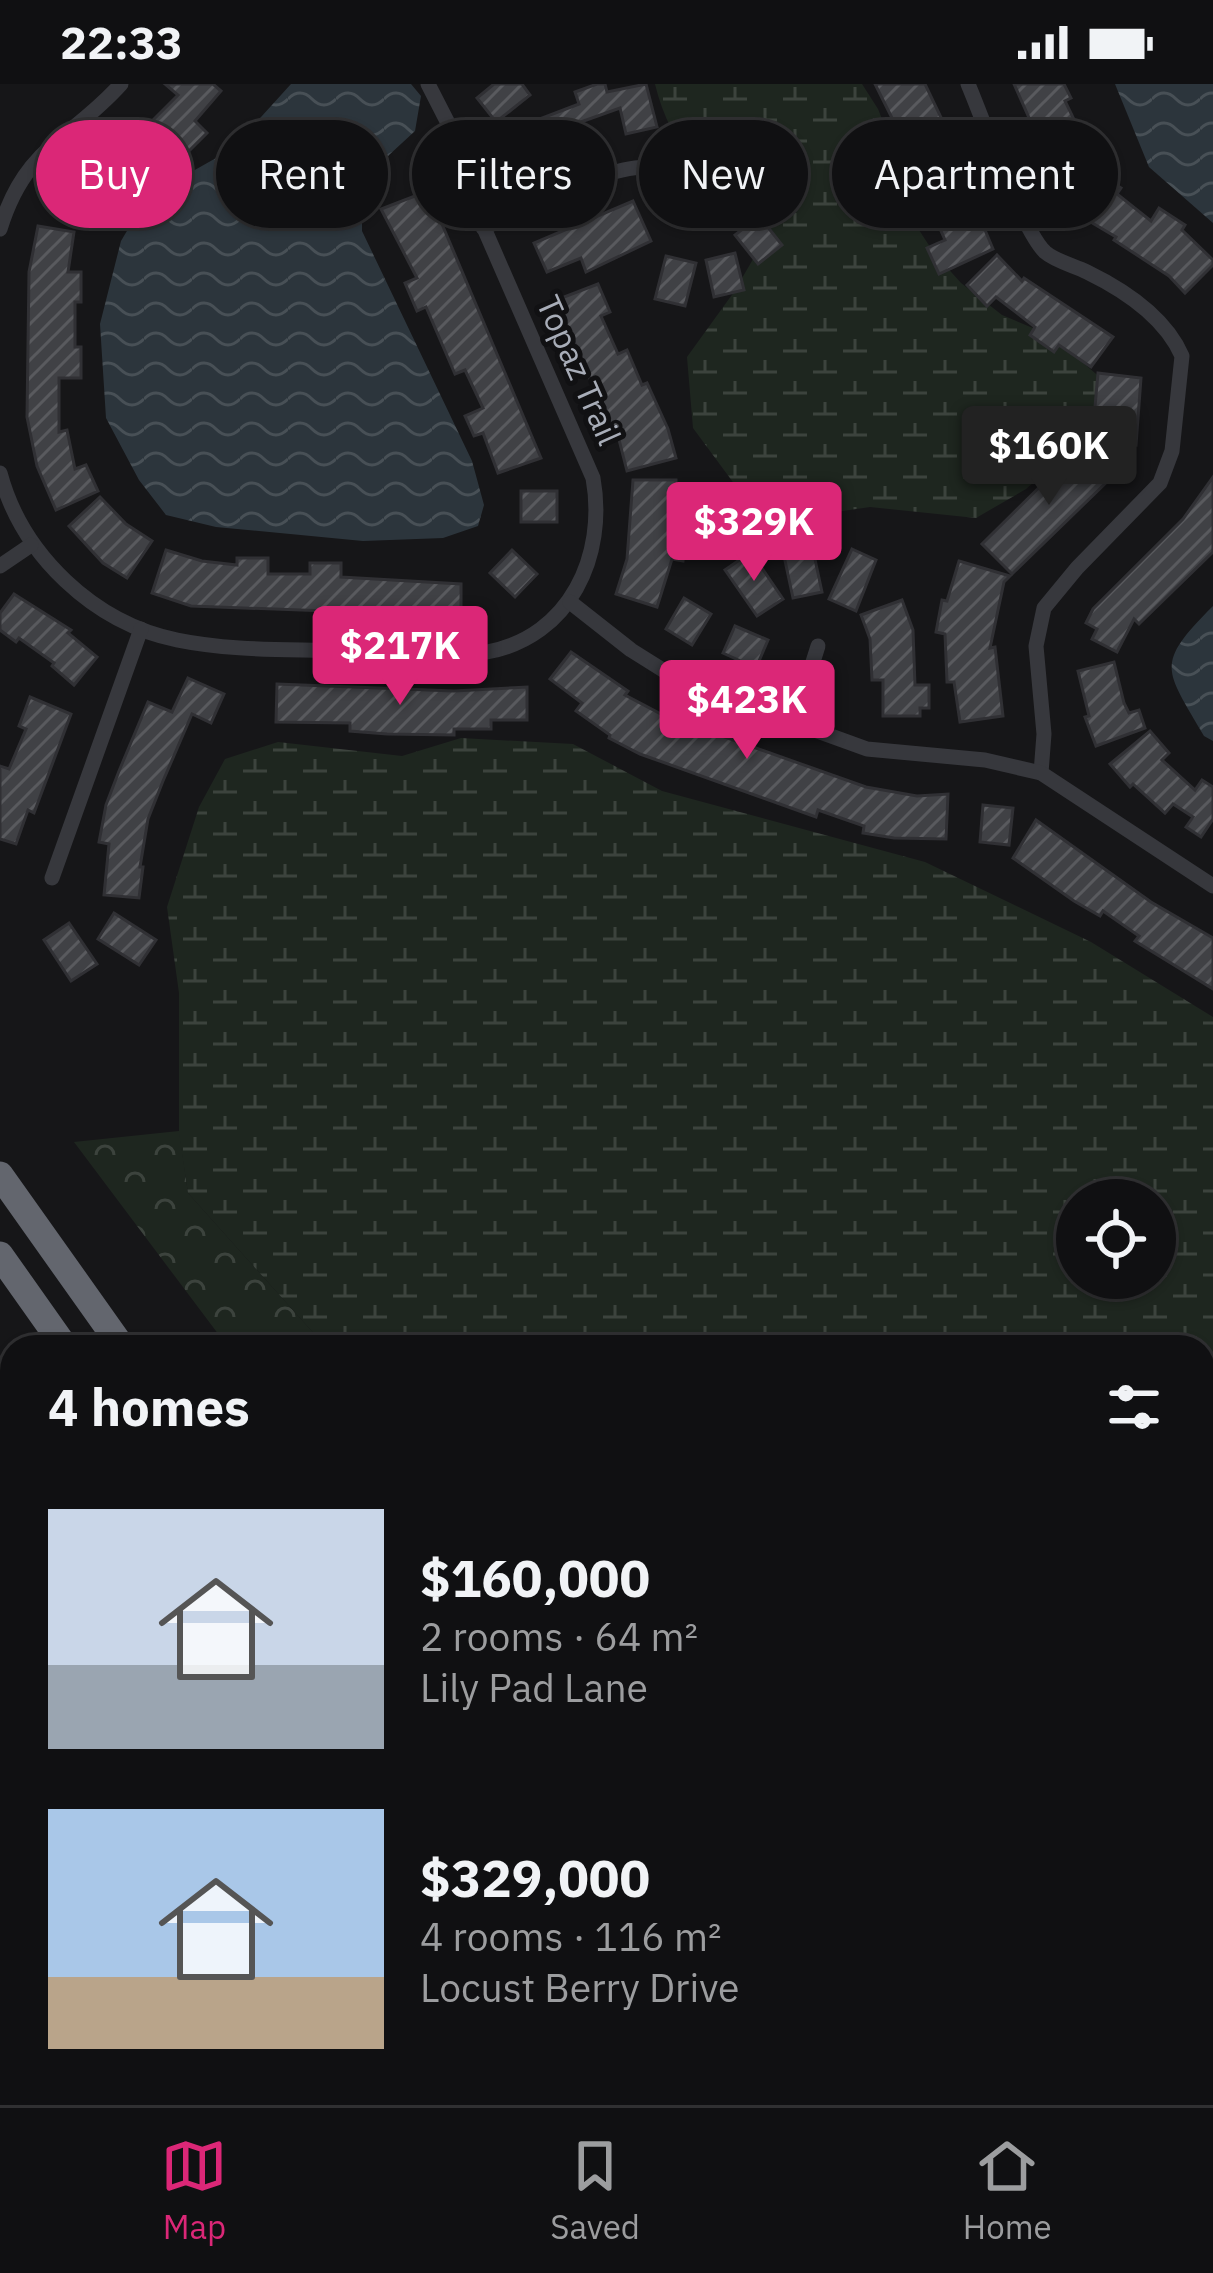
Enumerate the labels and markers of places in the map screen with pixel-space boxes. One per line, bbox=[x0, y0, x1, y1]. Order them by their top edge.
pin: $160K bbox=[965, 406, 1133, 508]
pin: $329K bbox=[670, 482, 838, 584]
pin: $217K bbox=[316, 606, 484, 708]
pin: $423K bbox=[663, 660, 831, 762]

